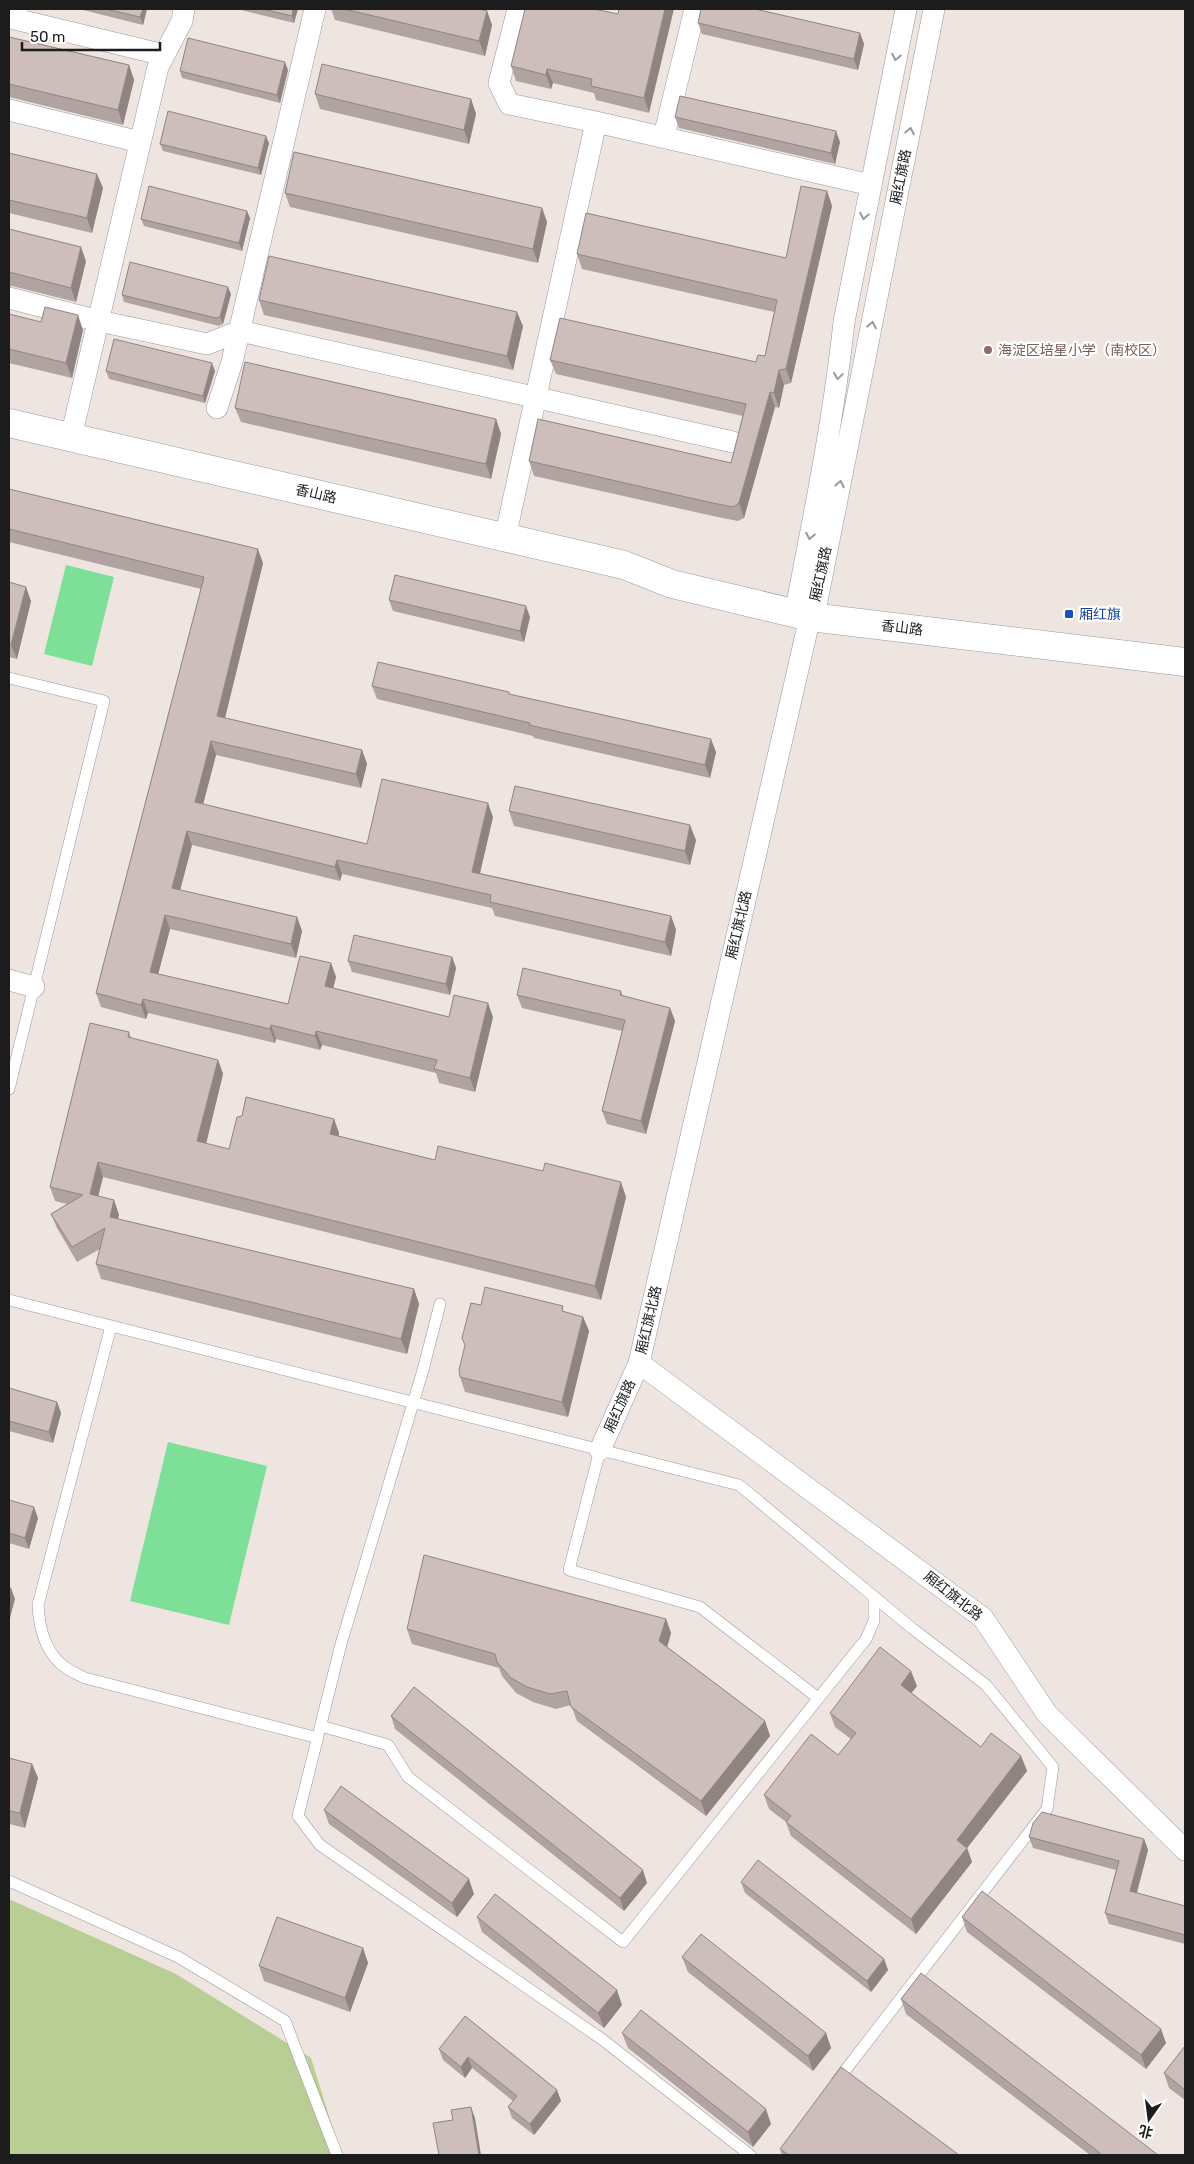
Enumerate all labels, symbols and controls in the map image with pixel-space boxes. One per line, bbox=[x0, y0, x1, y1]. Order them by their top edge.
scale bar bbox=[22, 20, 160, 52]
text: 50 m bbox=[30, 28, 65, 46]
one-way arrow bbox=[892, 52, 902, 61]
one-way arrow bbox=[904, 126, 915, 135]
street label: 厢红旗路 bbox=[887, 148, 915, 206]
one-way arrow bbox=[860, 211, 870, 220]
one-way arrow bbox=[866, 320, 876, 329]
place label: 海淀区培星小学（南校区） bbox=[998, 342, 1166, 359]
marker: 海淀区培星小学（南校区） bbox=[982, 344, 994, 356]
one-way arrow bbox=[833, 372, 844, 380]
one-way arrow bbox=[834, 480, 845, 488]
street label: 香山路 bbox=[294, 481, 338, 507]
one-way arrow bbox=[805, 532, 816, 541]
street label: 厢红旗路 bbox=[807, 545, 835, 603]
place label: 厢红旗 bbox=[1079, 606, 1121, 623]
marker: 厢红旗 bbox=[1063, 608, 1075, 620]
street label: 香山路 bbox=[880, 617, 924, 639]
street label: 厢红旗北路 bbox=[723, 889, 755, 961]
street label: 厢红旗北路 bbox=[633, 1284, 665, 1356]
street label: 厢红旗路 bbox=[601, 1377, 639, 1435]
street label: 厢红旗北路 bbox=[920, 1568, 986, 1624]
north arrow bbox=[1124, 2094, 1174, 2144]
text: 北 bbox=[1137, 2121, 1155, 2141]

